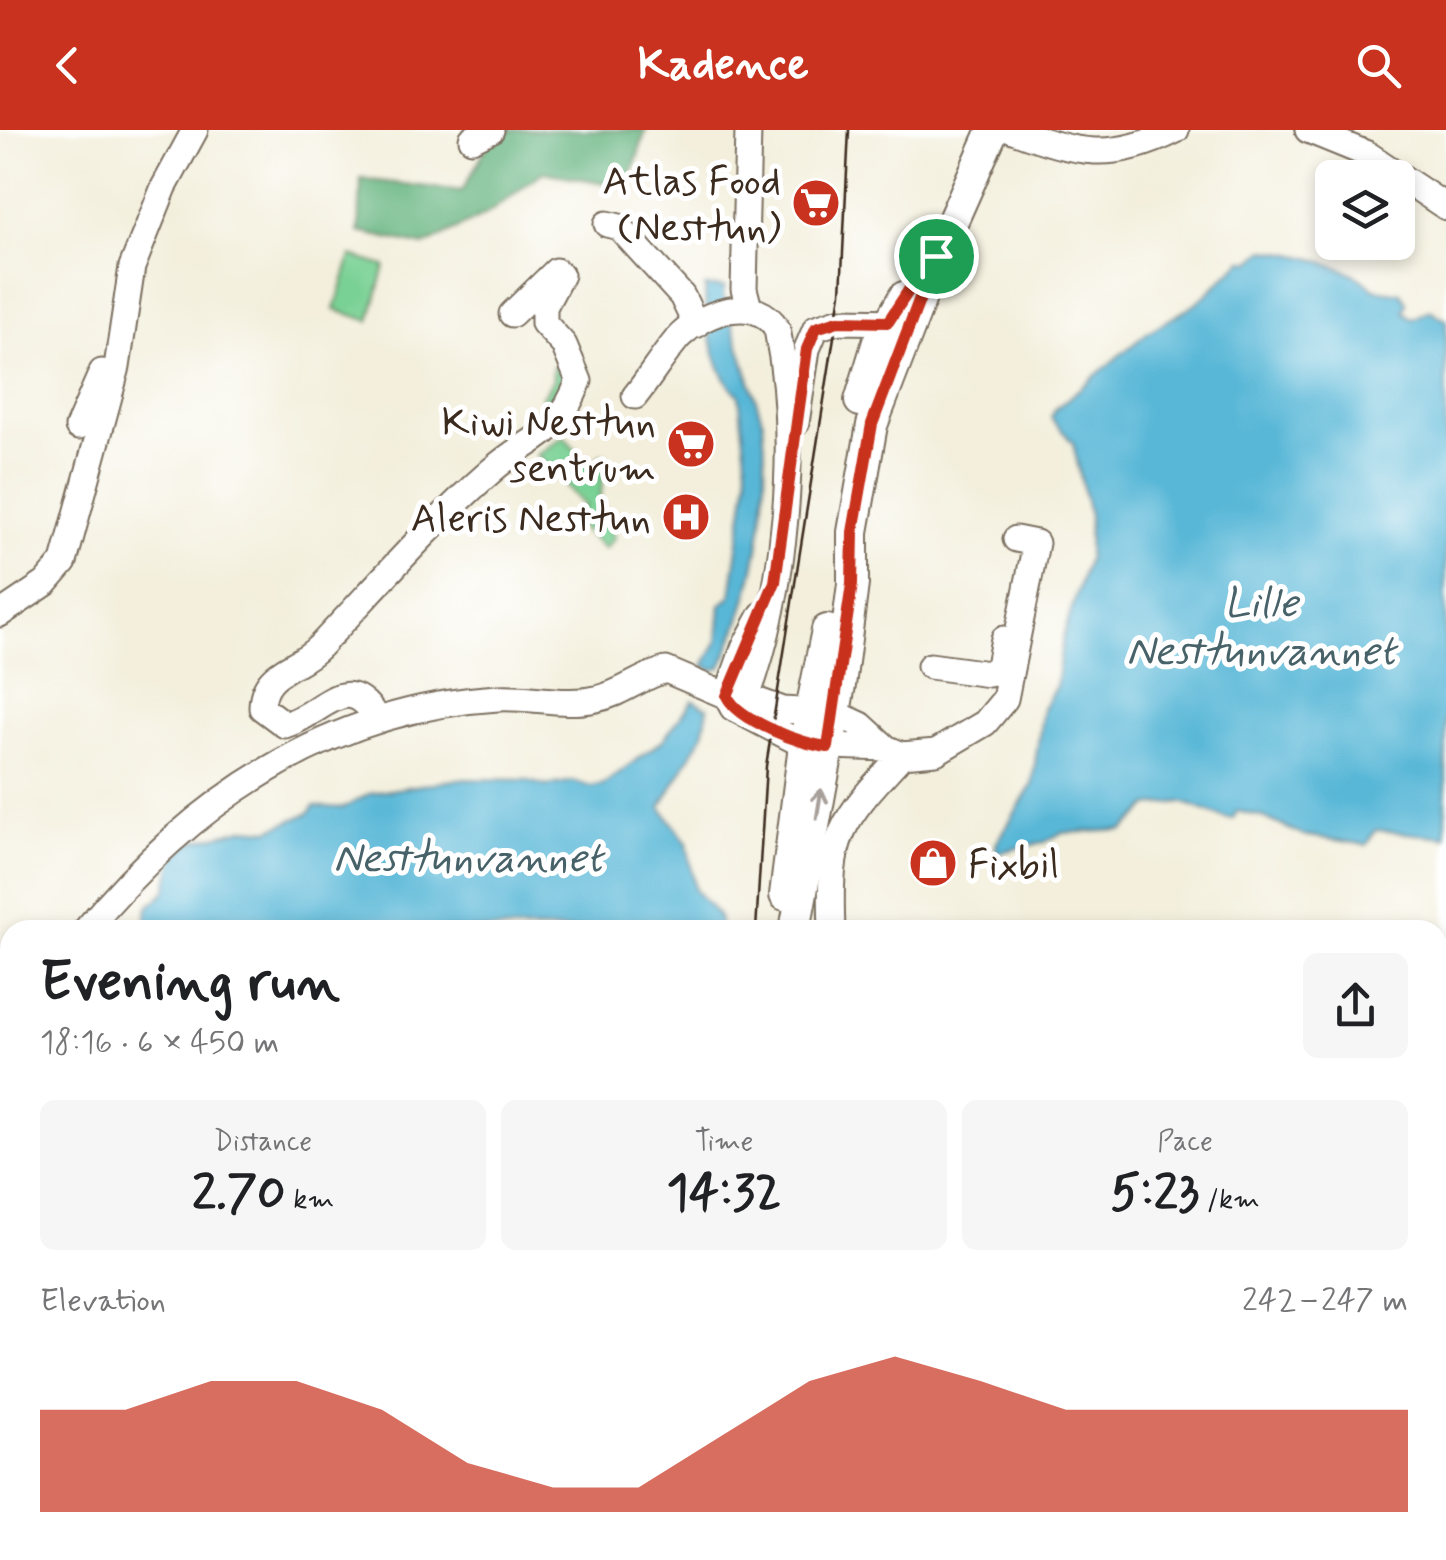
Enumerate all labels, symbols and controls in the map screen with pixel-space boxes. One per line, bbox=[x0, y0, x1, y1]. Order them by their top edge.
text: Kadence bbox=[637, 36, 809, 95]
icon: back bbox=[40, 38, 95, 93]
icon: search bbox=[1351, 38, 1406, 93]
place label: Atlas Food (Nesttun) bbox=[603, 157, 781, 255]
map controls bbox=[1315, 160, 1415, 260]
button: layers bbox=[1315, 160, 1415, 260]
supermarket icon: Atlas Food (Nesttun) bbox=[790, 177, 842, 229]
pin bbox=[894, 214, 979, 299]
icon: arrive bbox=[909, 229, 964, 284]
place label: Kiwi Nesttun sentrum bbox=[442, 398, 656, 496]
supermarket icon: Kiwi Nesttun sentrum bbox=[665, 418, 717, 470]
hospital icon: Aleris Nesttun bbox=[660, 491, 712, 543]
place label: Aleris Nesttun bbox=[411, 494, 651, 546]
water label: Lille Nesttunvannet bbox=[1127, 577, 1400, 680]
one-way arrow bbox=[810, 789, 829, 821]
water label: Nesttunvannet bbox=[334, 832, 607, 887]
shop icon: Fixbil bbox=[907, 837, 959, 889]
place label: Fixbil bbox=[968, 840, 1059, 892]
text: Evening run bbox=[40, 948, 340, 1020]
button: share bbox=[1303, 953, 1408, 1058]
text: 18:16 · 6 × 450 m bbox=[40, 1022, 279, 1064]
text: Distance bbox=[214, 1124, 312, 1161]
text: Time bbox=[695, 1124, 753, 1161]
text: Pace bbox=[1157, 1124, 1213, 1161]
text: 2.70 bbox=[192, 1161, 286, 1227]
text: 14:32 bbox=[666, 1161, 782, 1227]
text: 5:23 bbox=[1110, 1161, 1199, 1227]
text: km bbox=[286, 1182, 334, 1219]
text: /km bbox=[1199, 1182, 1260, 1219]
text: Elevation bbox=[40, 1280, 166, 1322]
text: 242–247 m bbox=[1242, 1280, 1408, 1322]

